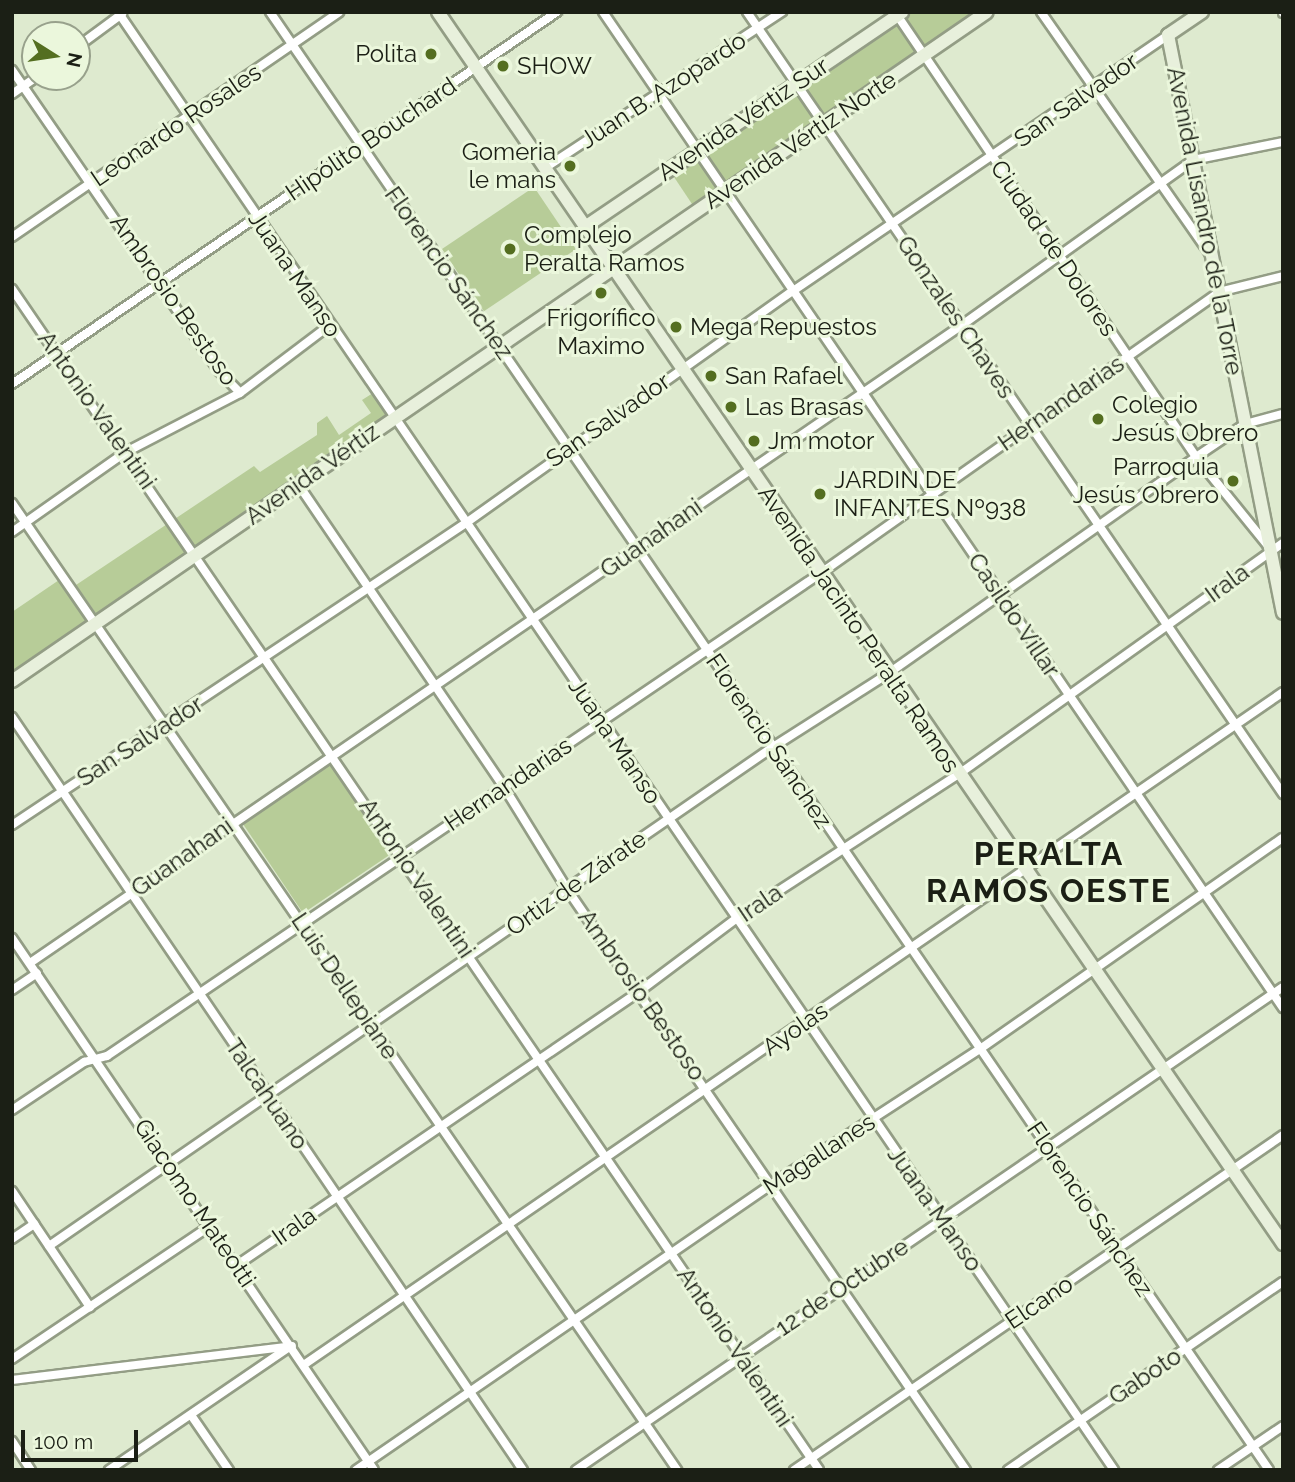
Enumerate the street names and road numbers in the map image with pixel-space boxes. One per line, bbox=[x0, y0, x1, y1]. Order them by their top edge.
street label: Juan B. Azopardo bbox=[574, 25, 752, 155]
street label: San Salvador bbox=[1008, 47, 1144, 153]
street label: Avenida Vértiz Sur bbox=[652, 51, 834, 187]
street label: Leonardo Rosales bbox=[85, 57, 267, 193]
street label: Avenida Lisandro de la Torre bbox=[1161, 64, 1249, 378]
street label: Avenida Vértiz Norte bbox=[698, 65, 902, 215]
street label: Hipólito Bouchard bbox=[280, 71, 462, 207]
street label: Ciudad de Dolores bbox=[984, 155, 1124, 341]
street label: Florencio Sánchez bbox=[379, 181, 519, 365]
street label: Juana Manso bbox=[242, 206, 348, 342]
street label: Ambrosio Bestoso bbox=[104, 209, 244, 391]
street label: Gonzales Chaves bbox=[891, 230, 1021, 404]
street label: Antonio Valentini bbox=[32, 325, 162, 495]
street label: Hernandarias bbox=[992, 349, 1130, 457]
street label: San Salvador bbox=[540, 367, 676, 473]
street label: Avenida Vértiz bbox=[239, 417, 385, 531]
street label: Avenida Jacinto Peralta Ramos bbox=[752, 480, 966, 778]
street label: Guanahani bbox=[594, 492, 708, 584]
street label: Casildo Villar bbox=[962, 547, 1066, 683]
street label: Irala bbox=[1200, 558, 1254, 608]
street label: Florencio Sánchez bbox=[700, 648, 838, 834]
street label: Juana Manso bbox=[562, 673, 668, 809]
street label: San Salvador bbox=[71, 690, 209, 792]
street label: Hernandarias bbox=[439, 731, 577, 837]
street label: Antonio Valentini bbox=[353, 792, 481, 964]
street label: Guanahani bbox=[125, 811, 239, 903]
street label: Ortiz de Zárate bbox=[501, 824, 651, 942]
street label: Irala bbox=[732, 878, 788, 928]
street label: Ambrosio Bestoso bbox=[572, 904, 712, 1086]
street label: Luis Dellepiane bbox=[285, 907, 405, 1065]
street label: Ayolas bbox=[757, 996, 833, 1062]
street label: Talcahuano bbox=[219, 1033, 315, 1155]
street label: Magallanes bbox=[758, 1107, 880, 1201]
street label: Giacomo Mateotti bbox=[128, 1113, 262, 1293]
street label: Florencio Sánchez bbox=[1021, 1116, 1159, 1302]
street label: Juana Manso bbox=[881, 1141, 989, 1277]
street label: Irala bbox=[266, 1201, 322, 1251]
street label: 12 de Octubre bbox=[770, 1232, 914, 1342]
street label: Antonio Valentini bbox=[671, 1261, 799, 1433]
street label: Elcano bbox=[1000, 1269, 1078, 1335]
street label: Gaboto bbox=[1103, 1341, 1187, 1411]

